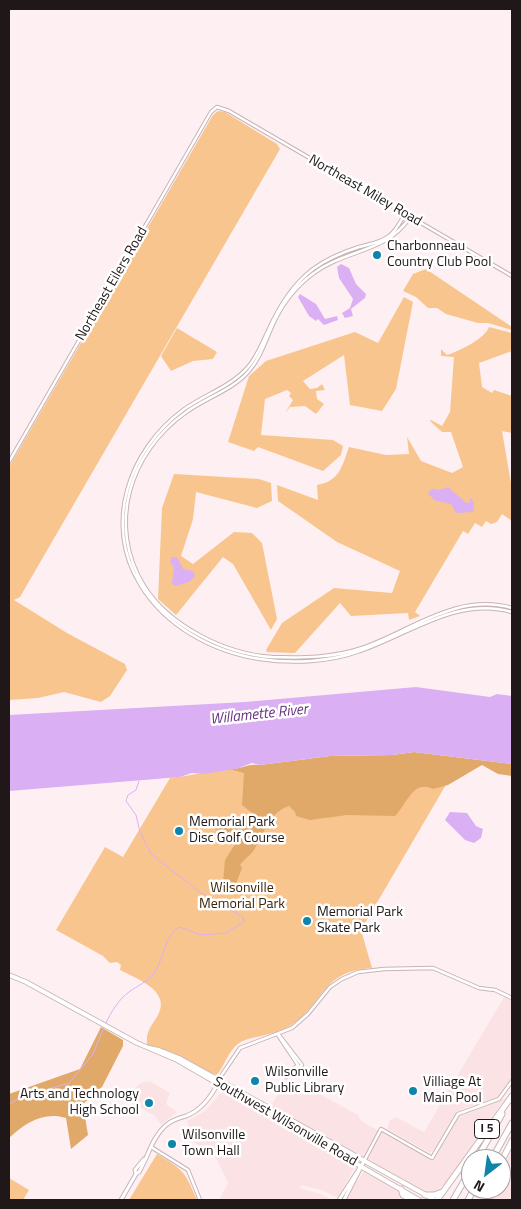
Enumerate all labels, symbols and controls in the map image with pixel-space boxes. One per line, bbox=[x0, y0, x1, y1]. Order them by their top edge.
street label: Northeast Miley Road bbox=[305, 152, 425, 230]
street label: Northeast Eilers Road bbox=[73, 224, 151, 344]
place label: Charbonneau Country Club Pool bbox=[387, 239, 491, 272]
marker: Charbonneau Country Club Pool bbox=[371, 249, 383, 261]
water label: Willamette River bbox=[210, 701, 308, 729]
place label: Memorial Park Disc Golf Course bbox=[189, 815, 284, 848]
marker: Memorial Park Disc Golf Course bbox=[173, 825, 185, 837]
park label: Wilsonville Memorial Park bbox=[199, 881, 285, 914]
place label: Memorial Park Skate Park bbox=[317, 905, 403, 938]
marker: Memorial Park Skate Park bbox=[301, 915, 313, 927]
place label: Wilsonville Public Library bbox=[265, 1065, 344, 1098]
street label: Southwest Wilsonville Road bbox=[210, 1074, 360, 1170]
marker: Wilsonville Public Library bbox=[249, 1075, 261, 1087]
place label: Villiage At Main Pool bbox=[423, 1075, 482, 1108]
marker: Villiage At Main Pool bbox=[407, 1085, 419, 1097]
place label: Arts and Technology High School bbox=[20, 1087, 139, 1120]
marker: Arts and Technology High School bbox=[143, 1097, 155, 1109]
road number: I 5 bbox=[474, 1120, 500, 1138]
place label: Wilsonville Town Hall bbox=[182, 1128, 245, 1160]
marker: Wilsonville Town Hall bbox=[166, 1138, 178, 1150]
north arrow bbox=[461, 1149, 511, 1199]
text: N bbox=[469, 1175, 488, 1198]

